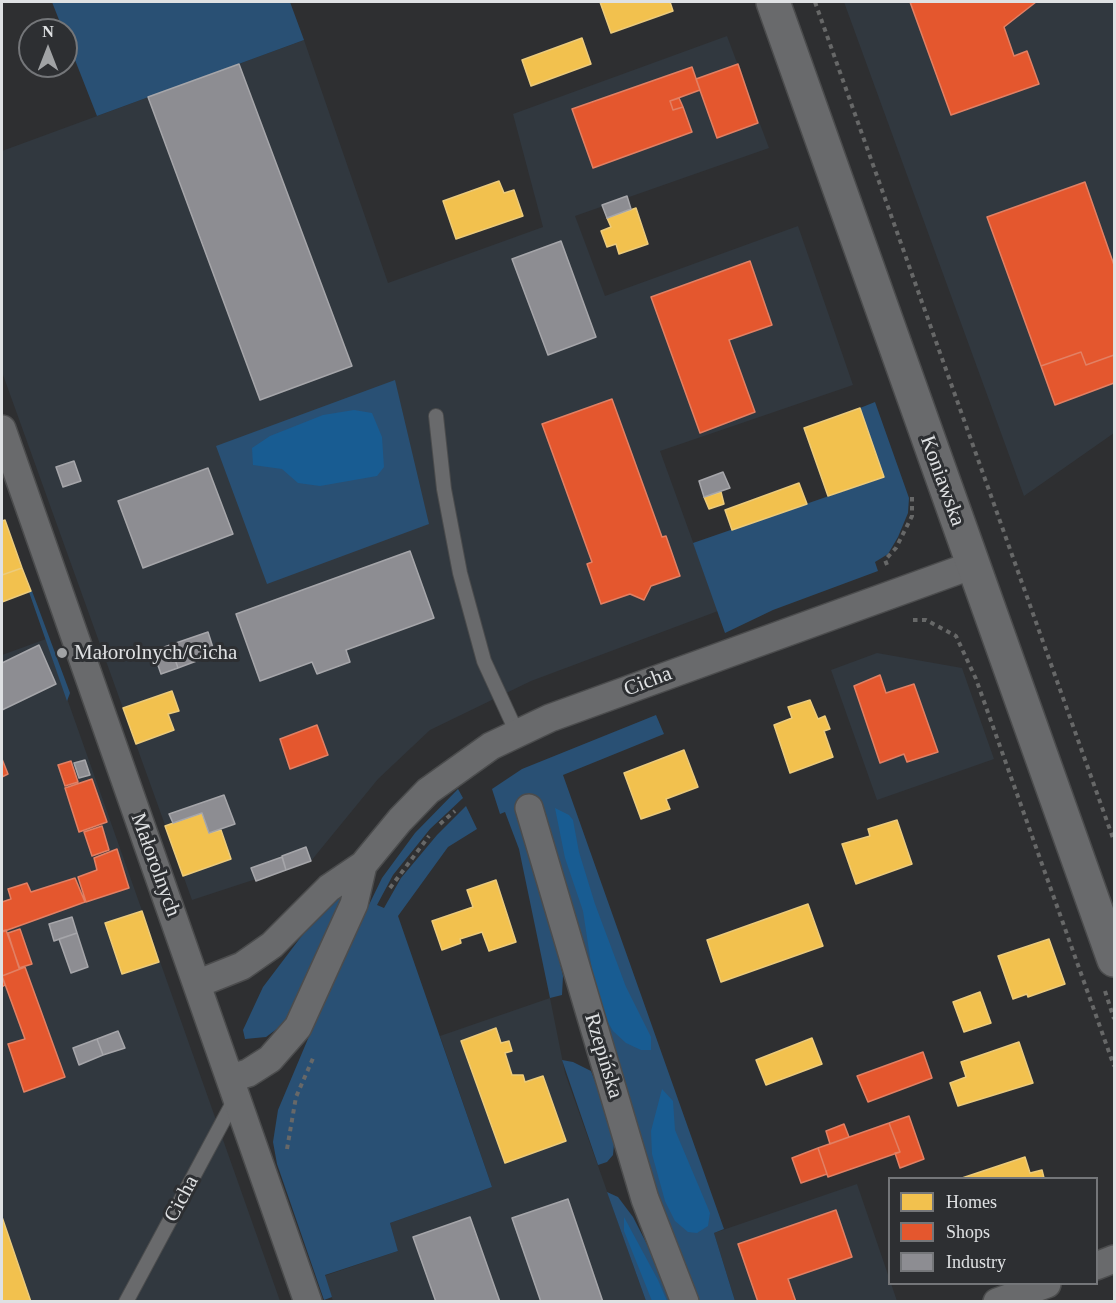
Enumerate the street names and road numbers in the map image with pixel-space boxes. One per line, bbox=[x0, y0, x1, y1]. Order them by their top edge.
street label: Koniawska bbox=[914, 432, 970, 530]
street label: Cicha bbox=[621, 661, 675, 703]
street label: Małorolnych bbox=[125, 810, 185, 920]
street label: Rzepińska bbox=[578, 1010, 628, 1102]
street label: Cicha bbox=[159, 1171, 205, 1227]

